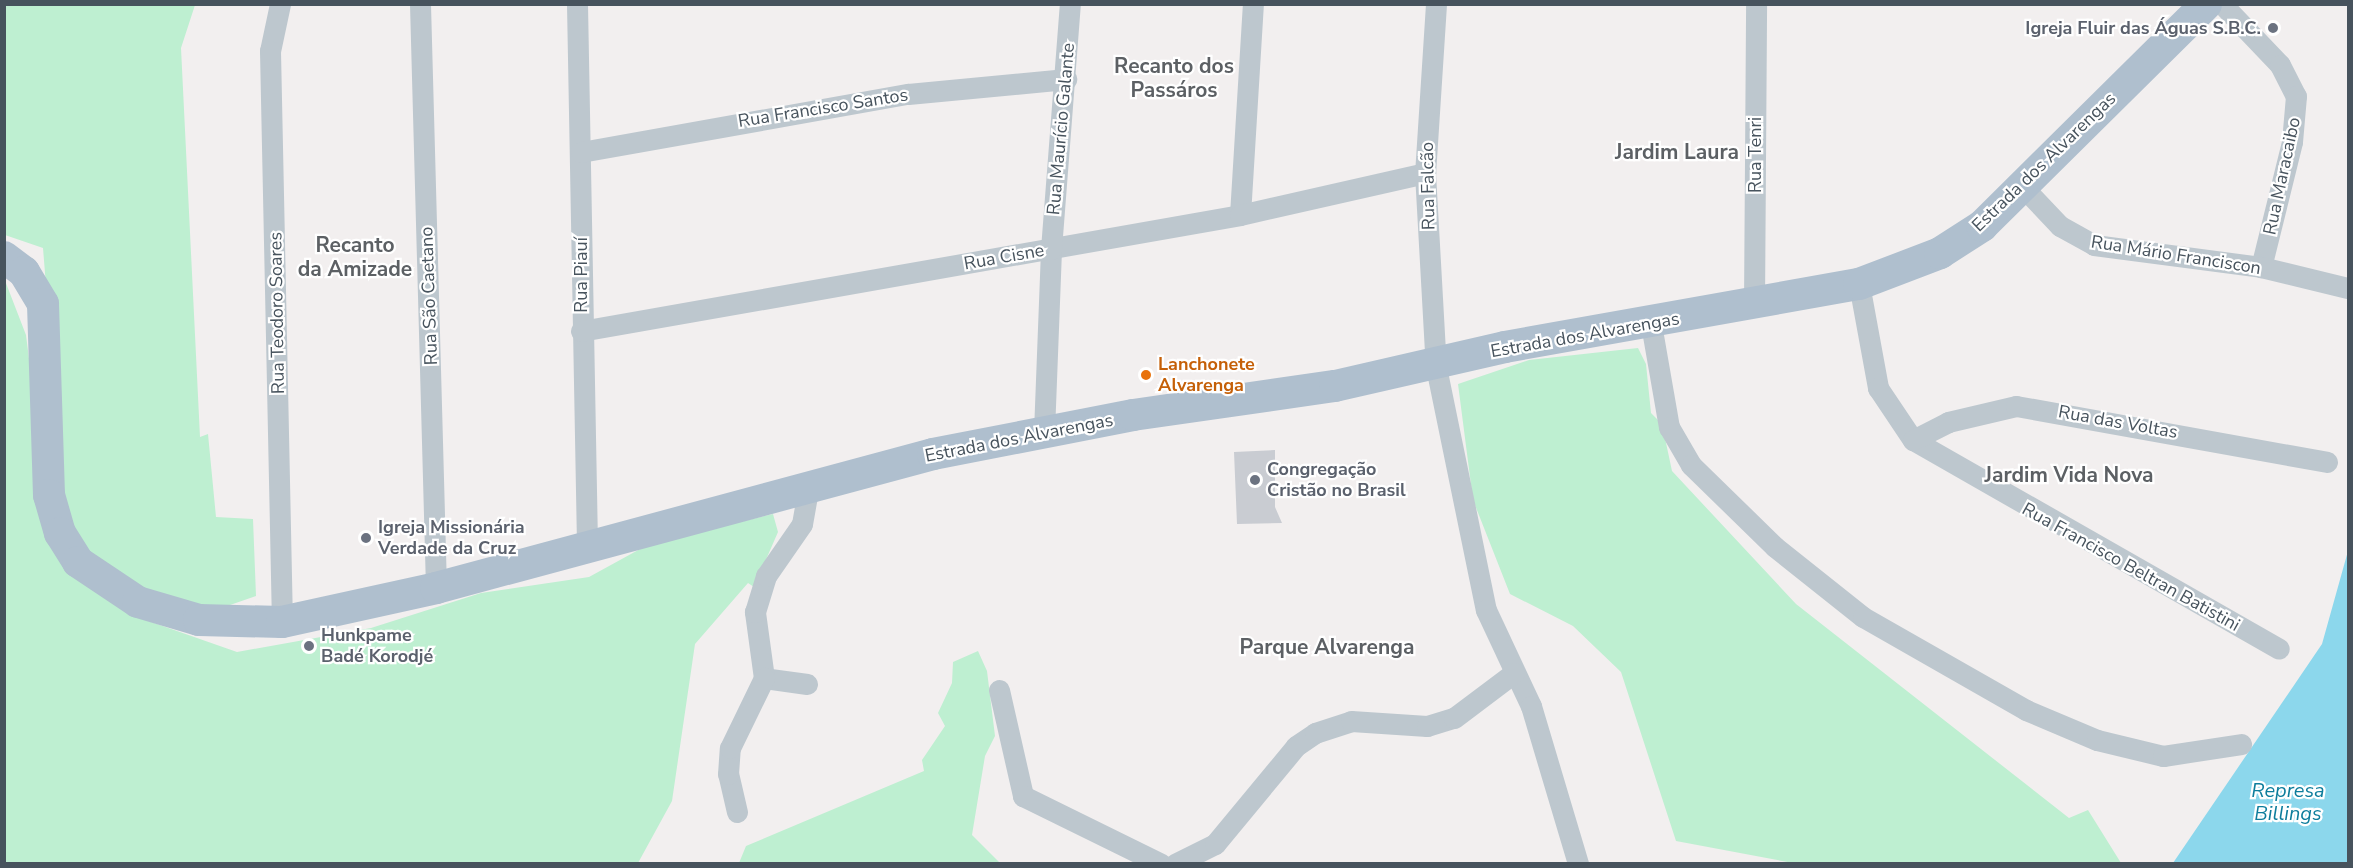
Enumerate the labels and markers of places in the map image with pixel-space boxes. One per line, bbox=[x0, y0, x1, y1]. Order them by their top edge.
place label: Igreja Fluir das Águas S.B.C. bbox=[2025, 17, 2261, 39]
marker: Igreja Fluir das Águas S.B.C. bbox=[2266, 21, 2280, 35]
place label: Lanchonete Alvarenga bbox=[1158, 354, 1255, 397]
marker: Lanchonete Alvarenga bbox=[1139, 368, 1153, 382]
place label: Congregação Cristão no Brasil bbox=[1267, 459, 1406, 502]
marker: Congregação Cristão no Brasil bbox=[1248, 473, 1262, 487]
place label: Igreja Missionária Verdade da Cruz bbox=[378, 517, 525, 560]
marker: Igreja Missionária Verdade da Cruz bbox=[359, 531, 373, 545]
place label: Hunkpame Badé Korodjé bbox=[321, 625, 433, 668]
marker: Hunkpame Badé Korodjé bbox=[302, 639, 316, 653]

